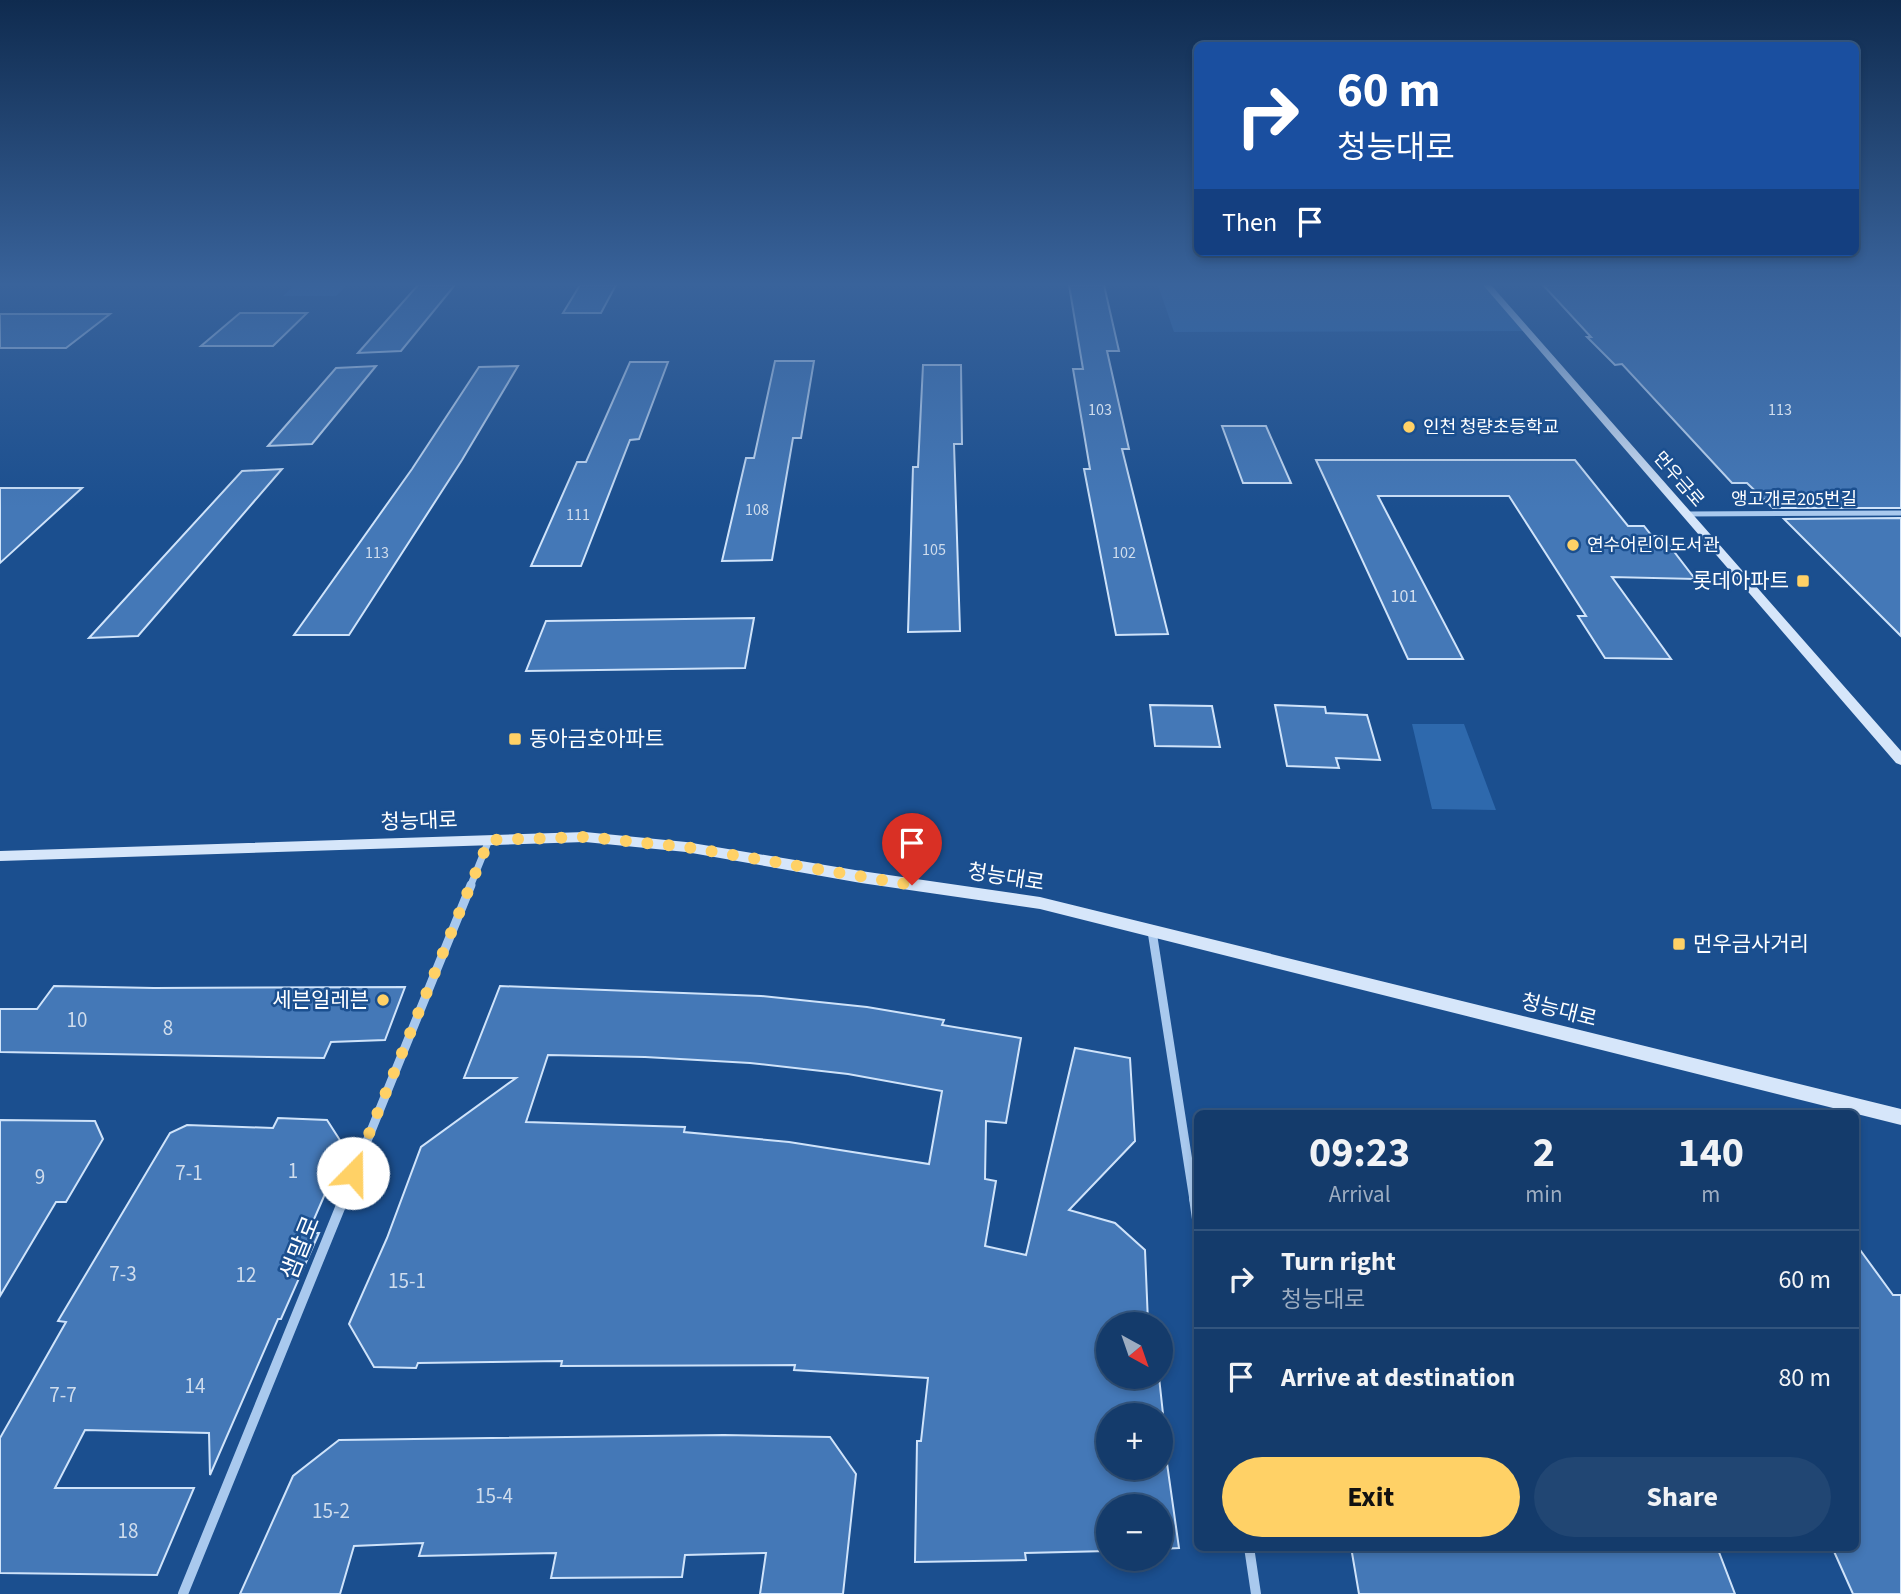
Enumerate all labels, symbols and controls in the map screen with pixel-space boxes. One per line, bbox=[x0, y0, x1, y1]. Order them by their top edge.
text: 60 m bbox=[1337, 56, 1441, 126]
icon: right bbox=[1222, 70, 1313, 161]
text: 청능대로 bbox=[1337, 125, 1455, 171]
icon: arrive bbox=[1291, 203, 1329, 241]
text: Then bbox=[1222, 204, 1277, 241]
house number: 103 bbox=[1088, 399, 1112, 421]
house number: 113 bbox=[1768, 399, 1792, 421]
place label: 인천 청량초등학교 bbox=[1423, 415, 1559, 440]
marker: 인천 청량초등학교 bbox=[1401, 419, 1417, 435]
street label: 먼우금로 bbox=[1647, 446, 1710, 513]
street label: 앵고개로205번길 bbox=[1731, 487, 1857, 512]
house number: 108 bbox=[745, 499, 769, 521]
house number: 111 bbox=[566, 504, 590, 526]
place label: 연수어린이도서관 bbox=[1587, 533, 1720, 558]
marker: 연수어린이도서관 bbox=[1565, 537, 1581, 553]
house number: 105 bbox=[922, 539, 946, 561]
house number: 113 bbox=[365, 542, 389, 564]
house number: 102 bbox=[1112, 542, 1136, 564]
place label: 롯데아파트 bbox=[1692, 566, 1789, 596]
marker: 롯데아파트 bbox=[1795, 573, 1811, 589]
house number: 101 bbox=[1391, 584, 1417, 609]
place label: 동아금호아파트 bbox=[529, 724, 664, 754]
marker: 동아금호아파트 bbox=[507, 731, 523, 747]
street label: 청능대로 bbox=[380, 805, 458, 837]
pin bbox=[882, 813, 942, 885]
icon: arrive bbox=[893, 824, 931, 862]
street label: 청능대로 bbox=[965, 856, 1047, 898]
place label: 먼우금사거리 bbox=[1693, 929, 1809, 959]
marker: 먼우금사거리 bbox=[1671, 936, 1687, 952]
place label: 세븐일레븐 bbox=[272, 985, 369, 1015]
street label: 청능대로 bbox=[1518, 986, 1600, 1034]
marker: 세븐일레븐 bbox=[375, 992, 391, 1008]
house number: 10 bbox=[67, 1005, 87, 1035]
house number: 8 bbox=[163, 1013, 173, 1043]
text: 09:23 bbox=[1309, 1123, 1410, 1183]
text: 2 bbox=[1533, 1123, 1555, 1183]
text: 140 bbox=[1677, 1123, 1744, 1183]
position arrow bbox=[316, 1136, 390, 1210]
house number: 1 bbox=[288, 1156, 298, 1186]
house number: 7-1 bbox=[175, 1158, 203, 1188]
house number: 9 bbox=[35, 1162, 45, 1192]
text: Arrival bbox=[1329, 1178, 1391, 1211]
text: min bbox=[1525, 1178, 1563, 1211]
text: m bbox=[1701, 1178, 1720, 1211]
street label: 샘말로 bbox=[272, 1211, 329, 1285]
text: Turn right bbox=[1281, 1243, 1396, 1280]
house number: 7-3 bbox=[109, 1259, 137, 1289]
house number: 12 bbox=[236, 1260, 256, 1290]
icon: right bbox=[1222, 1260, 1260, 1298]
text: 60 m bbox=[1778, 1261, 1831, 1298]
house number: 15-1 bbox=[388, 1266, 426, 1296]
text: 청능대로 bbox=[1281, 1283, 1366, 1316]
north arrow bbox=[1096, 1312, 1172, 1390]
map controls bbox=[1096, 1312, 1173, 1571]
icon: arrive bbox=[1222, 1358, 1260, 1396]
text: Arrive at destination bbox=[1281, 1359, 1515, 1396]
text: 80 m bbox=[1778, 1359, 1831, 1396]
house number: 14 bbox=[185, 1371, 205, 1401]
house number: 7-7 bbox=[49, 1380, 77, 1410]
button: + bbox=[1096, 1403, 1173, 1480]
button: Exit bbox=[1222, 1457, 1520, 1537]
button: Share bbox=[1534, 1457, 1831, 1537]
house number: 15-4 bbox=[475, 1481, 513, 1511]
button: − bbox=[1096, 1494, 1173, 1571]
house number: 15-2 bbox=[312, 1496, 350, 1526]
house number: 18 bbox=[118, 1516, 138, 1546]

